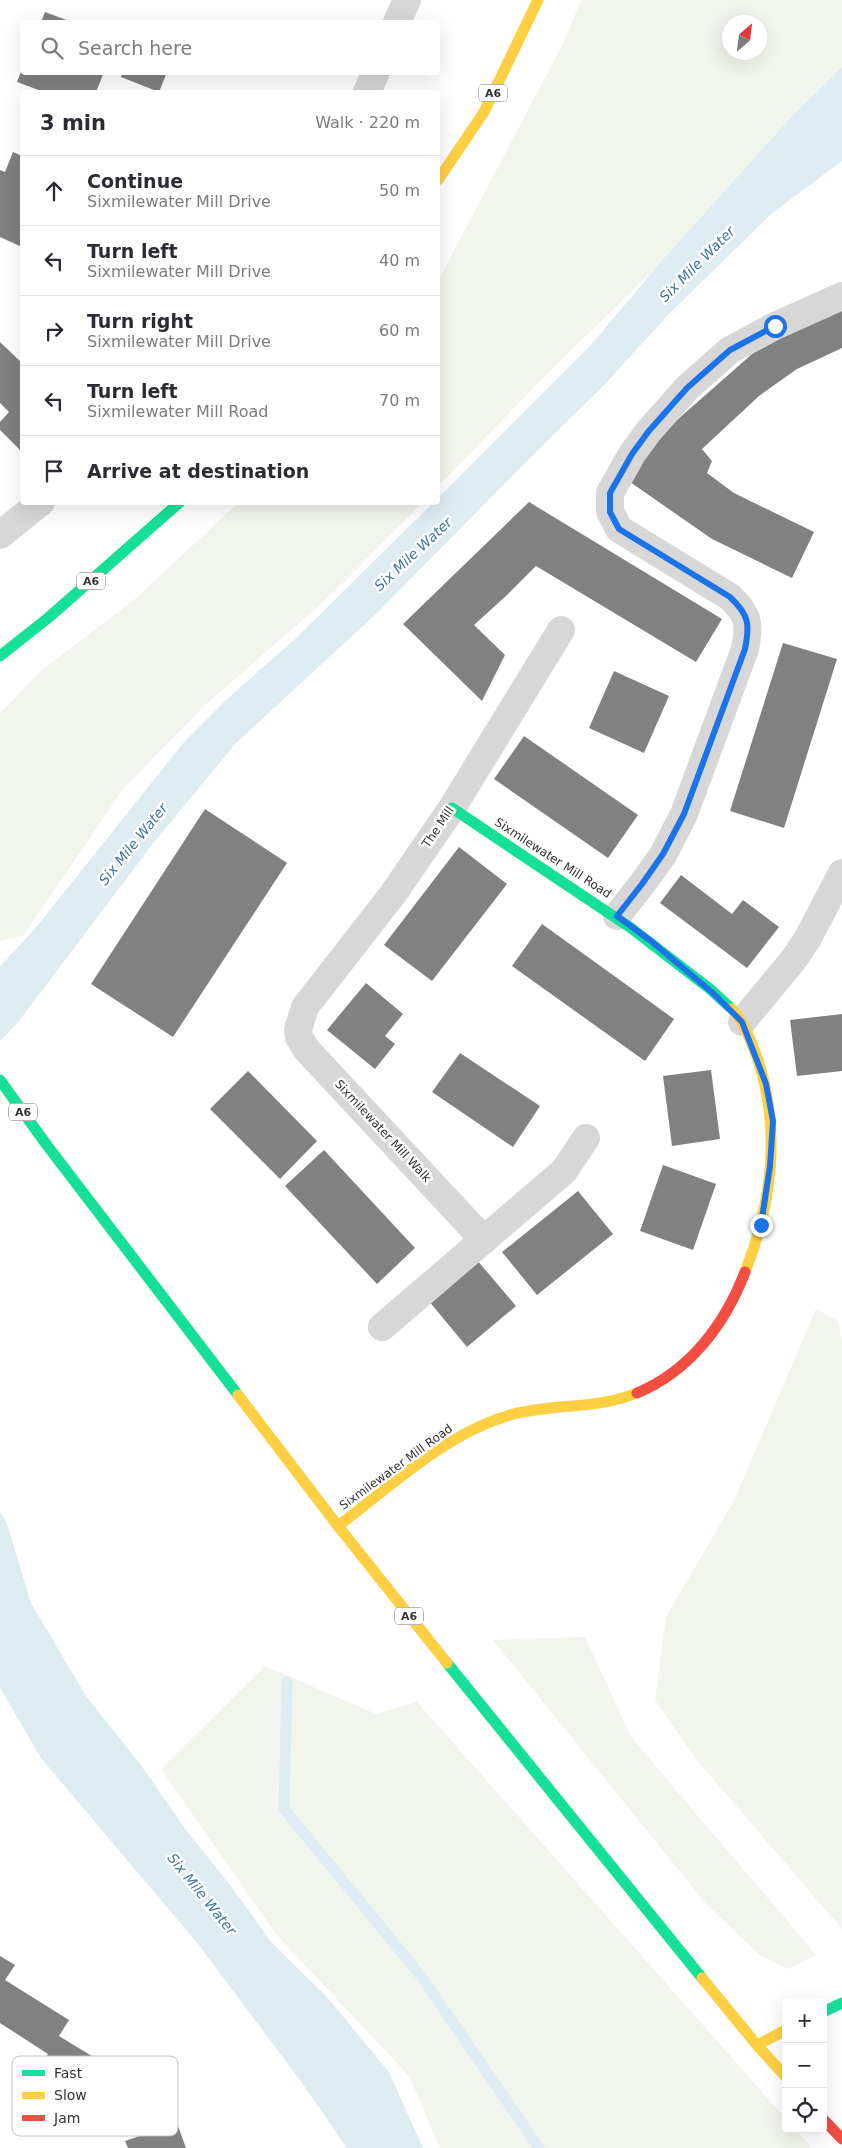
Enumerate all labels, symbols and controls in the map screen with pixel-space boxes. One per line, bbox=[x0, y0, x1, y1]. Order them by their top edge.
north arrow bbox=[722, 15, 767, 60]
search box bbox=[20, 20, 440, 75]
icon: search bbox=[38, 34, 66, 62]
text: Search here bbox=[78, 37, 192, 59]
road number: A6 bbox=[479, 85, 507, 102]
text: 3 min bbox=[40, 111, 106, 135]
text: Walk · 220 m bbox=[315, 113, 420, 132]
text: Continue bbox=[87, 170, 183, 192]
icon: ahead bbox=[40, 177, 68, 205]
text: 50 m bbox=[379, 181, 420, 200]
text: Sixmilewater Mill Drive bbox=[87, 192, 271, 211]
water label: Six Mile Water bbox=[656, 222, 739, 305]
text: Turn left bbox=[87, 240, 178, 262]
icon: left bbox=[40, 247, 68, 275]
text: 40 m bbox=[379, 251, 420, 270]
text: Sixmilewater Mill Drive bbox=[87, 262, 271, 281]
text: Turn right bbox=[87, 310, 193, 332]
route start bbox=[764, 315, 787, 338]
icon: right bbox=[40, 317, 68, 345]
text: 60 m bbox=[379, 321, 420, 340]
text: Sixmilewater Mill Drive bbox=[87, 332, 271, 351]
text: Turn left bbox=[87, 380, 178, 402]
icon: left bbox=[40, 387, 68, 415]
text: 70 m bbox=[379, 391, 420, 410]
text: Sixmilewater Mill Road bbox=[87, 402, 268, 421]
icon: arrive bbox=[40, 457, 68, 485]
text: Arrive at destination bbox=[87, 460, 309, 482]
water label: Six Mile Water bbox=[371, 513, 456, 594]
road number: A6 bbox=[77, 572, 105, 590]
water label: Six Mile Water bbox=[95, 799, 171, 888]
street label: The Mill bbox=[419, 804, 457, 851]
street label: Sixmilewater Mill Road bbox=[492, 815, 614, 901]
street label: Sixmilewater Mill Walk bbox=[332, 1077, 434, 1185]
road number: A6 bbox=[9, 1104, 37, 1120]
route end bbox=[750, 1214, 773, 1237]
street label: Sixmilewater Mill Road bbox=[337, 1421, 455, 1513]
road number: A6 bbox=[395, 1608, 423, 1624]
water label: Six Mile Water bbox=[164, 1850, 240, 1939]
map controls bbox=[782, 1998, 827, 2133]
button: + bbox=[782, 1998, 827, 2043]
button: − bbox=[782, 2043, 827, 2088]
legend bbox=[12, 2056, 178, 2136]
text: Fast bbox=[54, 2065, 83, 2081]
text: Slow bbox=[54, 2087, 87, 2103]
button: locate bbox=[782, 2088, 827, 2133]
text: Jam bbox=[53, 2110, 80, 2126]

